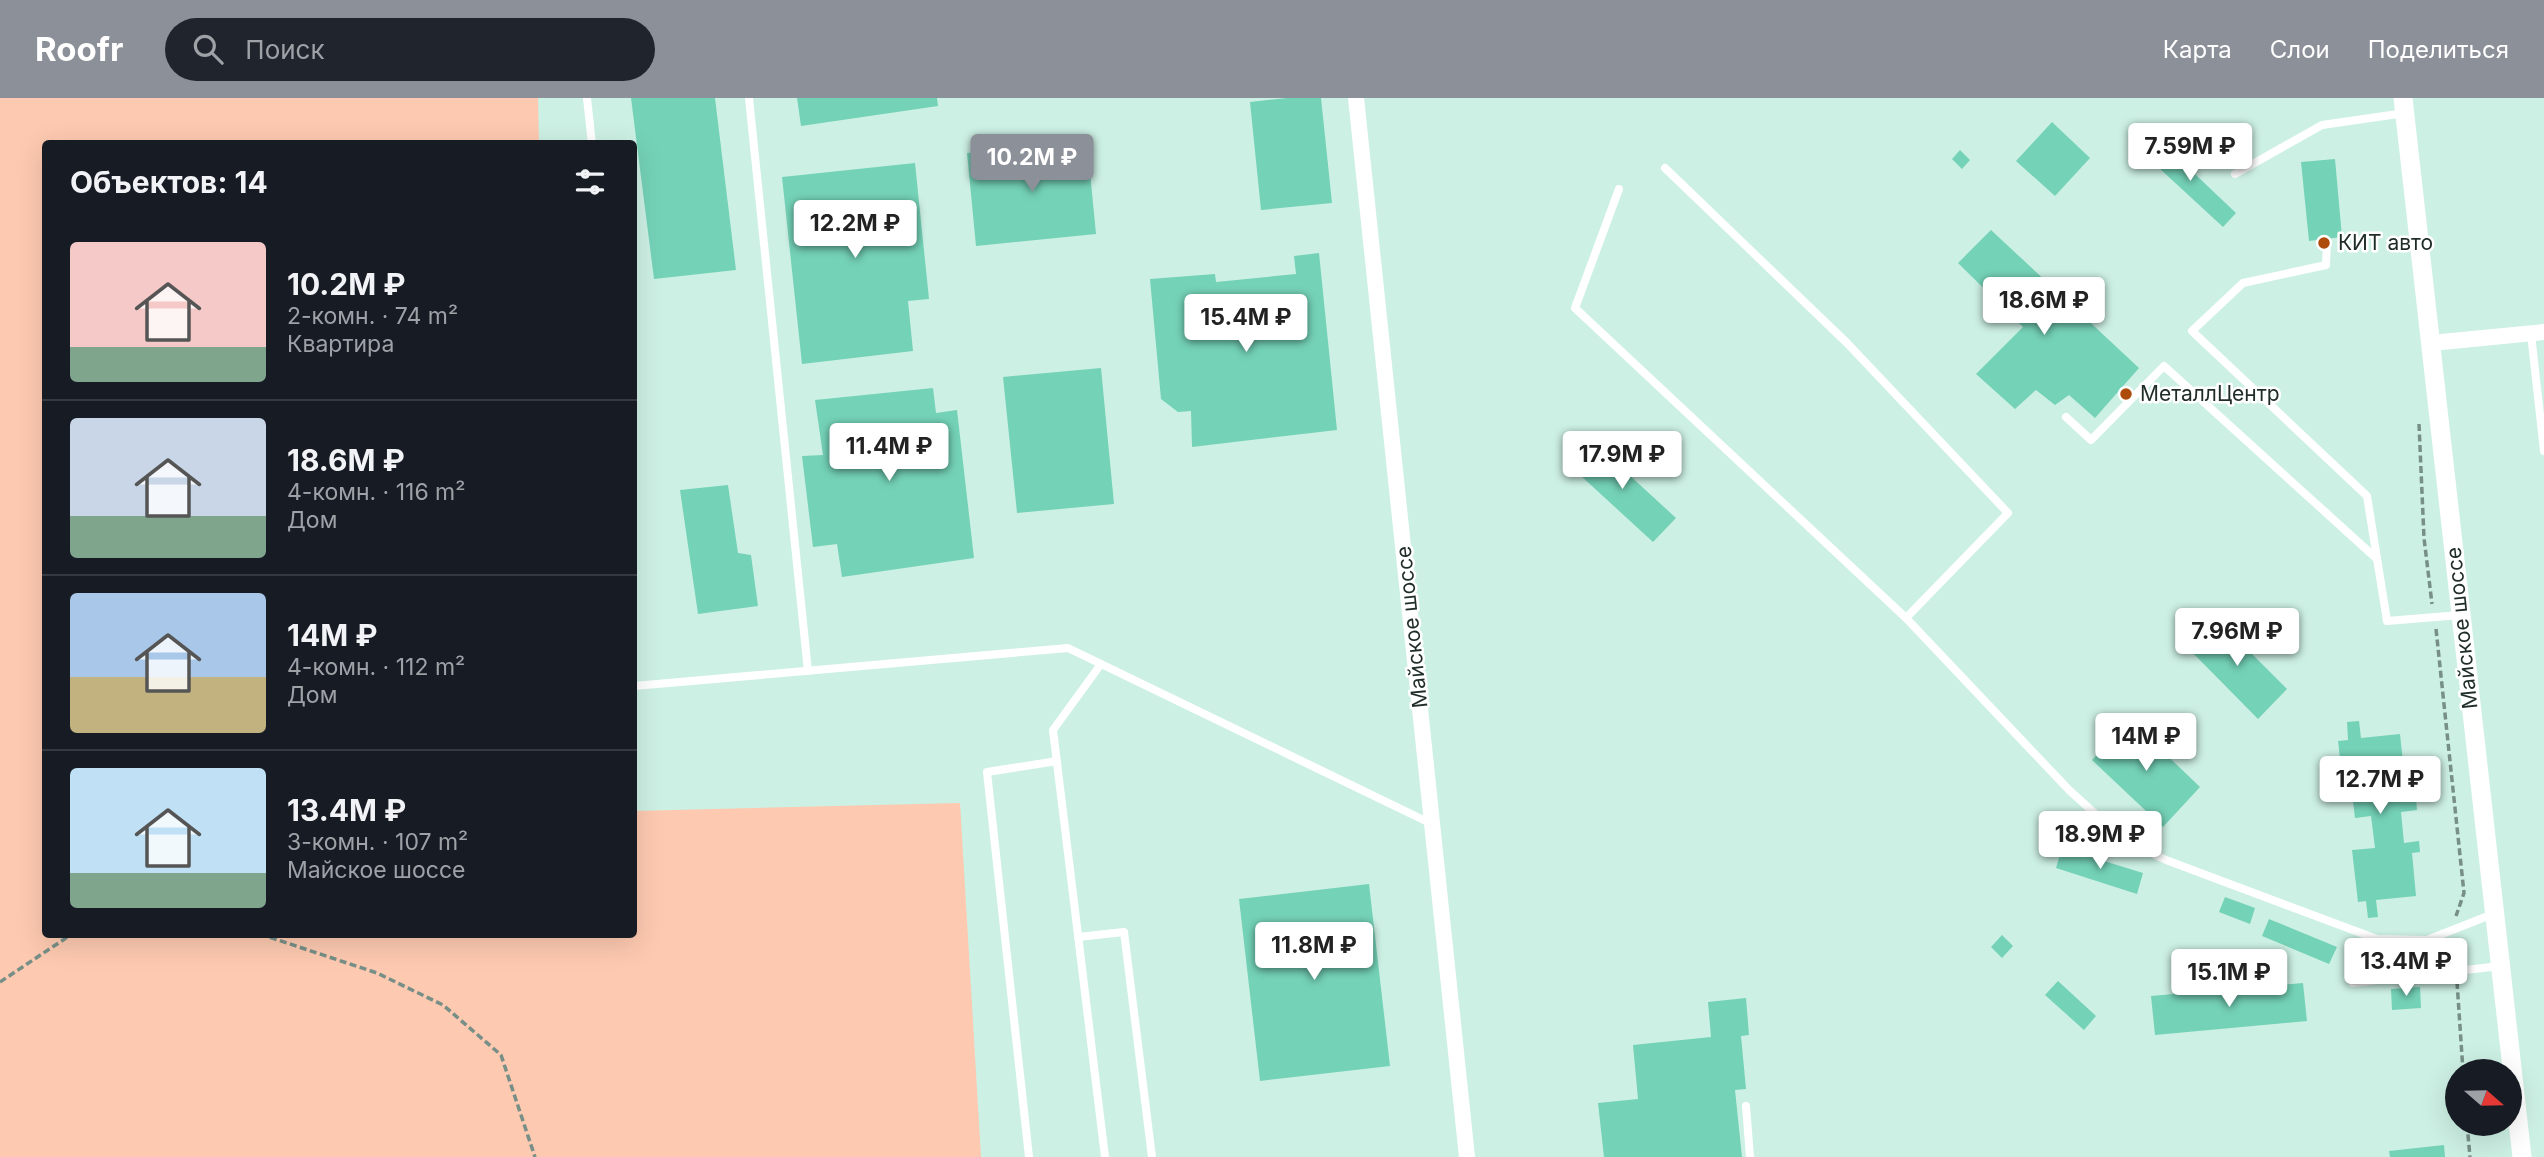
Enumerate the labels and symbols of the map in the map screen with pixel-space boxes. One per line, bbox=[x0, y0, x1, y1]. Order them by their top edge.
pin: 7.59M ₽ bbox=[2125, 123, 2255, 183]
pin: 10.2M ₽ bbox=[967, 134, 1097, 194]
pin: 12.2M ₽ bbox=[790, 200, 920, 260]
place label: КИТ авто bbox=[2338, 230, 2433, 255]
marker: КИТ авто bbox=[2316, 235, 2332, 251]
pin: 18.6M ₽ bbox=[1979, 278, 2109, 337]
pin: 15.4M ₽ bbox=[1181, 294, 1311, 354]
place label: МеталлЦентр bbox=[2140, 381, 2280, 406]
marker: МеталлЦентр bbox=[2118, 386, 2134, 402]
pin: 11.4M ₽ bbox=[824, 424, 954, 483]
pin: 17.9M ₽ bbox=[1557, 432, 1687, 491]
street label: Майское шоссе bbox=[1391, 545, 1432, 709]
street label: Майское шоссе bbox=[2441, 546, 2482, 710]
pin: 7.96M ₽ bbox=[2172, 608, 2302, 668]
pin: 14M ₽ bbox=[2097, 714, 2195, 773]
pin: 12.7M ₽ bbox=[2315, 756, 2445, 816]
pin: 18.9M ₽ bbox=[2035, 812, 2165, 871]
pin: 11.8M ₽ bbox=[1249, 922, 1379, 982]
pin: 13.4M ₽ bbox=[2341, 939, 2471, 998]
pin: 15.1M ₽ bbox=[2164, 950, 2294, 1009]
north arrow bbox=[2445, 1059, 2522, 1136]

